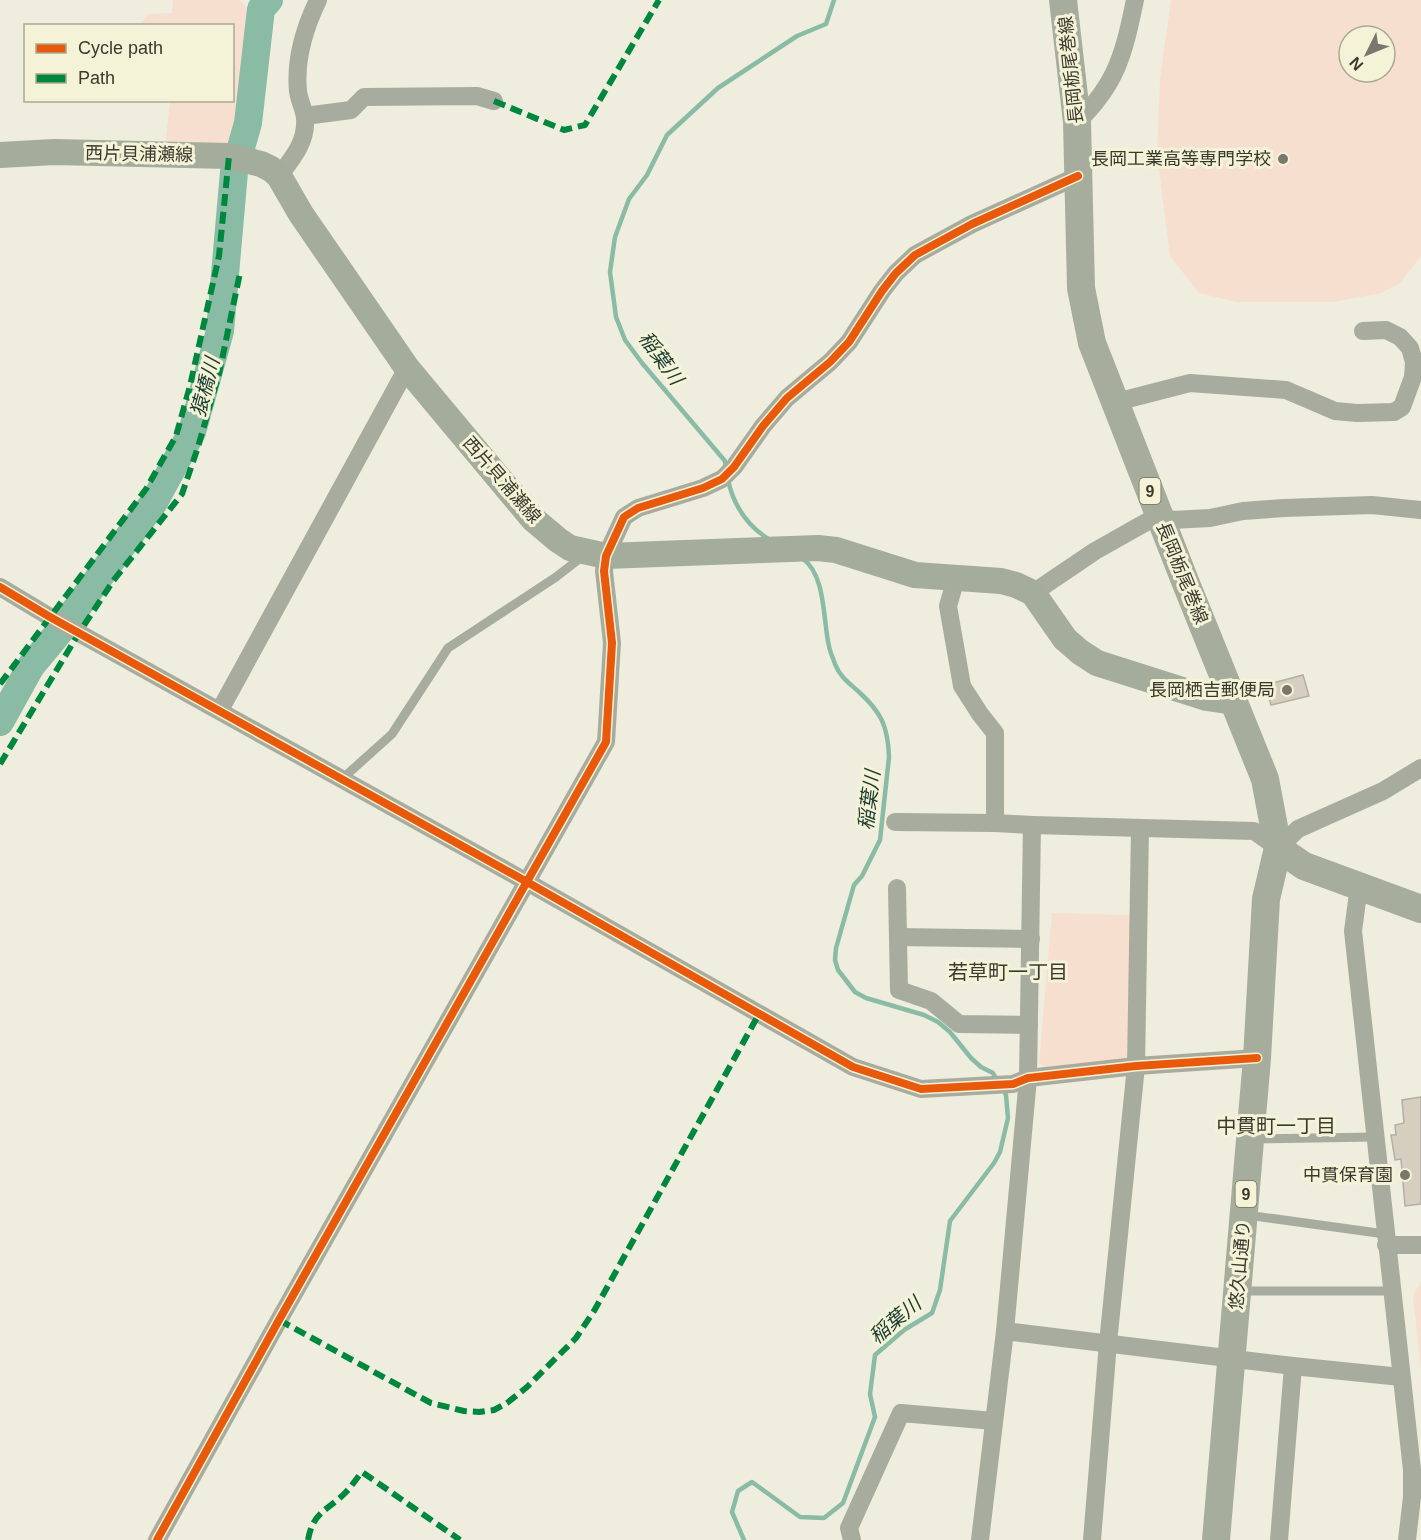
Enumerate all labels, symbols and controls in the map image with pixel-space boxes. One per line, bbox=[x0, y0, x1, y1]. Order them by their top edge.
street label: 長岡栃尾巻線 bbox=[1055, 15, 1087, 125]
legend bbox=[24, 24, 234, 102]
north arrow bbox=[1337, 24, 1397, 84]
text: Cycle path bbox=[78, 38, 163, 58]
text: N bbox=[1346, 54, 1367, 74]
text: Path bbox=[78, 68, 115, 88]
street label: 西片貝浦瀬線 bbox=[85, 143, 193, 165]
place label: 長岡工業高等専門学校 bbox=[1091, 149, 1271, 169]
marker: 長岡工業高等専門学校 bbox=[1276, 152, 1290, 166]
water label: 稲葉川 bbox=[634, 327, 689, 390]
water label: 猿橋川 bbox=[187, 353, 224, 419]
street label: 西片貝浦瀬線 bbox=[459, 433, 545, 527]
road number: 9 bbox=[1140, 478, 1160, 504]
street label: 長岡栃尾巻線 bbox=[1152, 519, 1212, 627]
place label: 長岡栖吉郵便局 bbox=[1149, 680, 1275, 700]
marker: 長岡栖吉郵便局 bbox=[1280, 683, 1294, 697]
water label: 稲葉川 bbox=[854, 767, 884, 831]
district label: 若草町一丁目 bbox=[948, 961, 1068, 983]
district label: 中貫町一丁目 bbox=[1216, 1115, 1336, 1137]
place label: 中貫保育園 bbox=[1303, 1165, 1393, 1185]
marker: 中貫保育園 bbox=[1398, 1168, 1412, 1182]
road number: 9 bbox=[1236, 1181, 1256, 1207]
street label: 悠久山通り bbox=[1226, 1219, 1254, 1311]
water label: 稲葉川 bbox=[865, 1291, 927, 1348]

